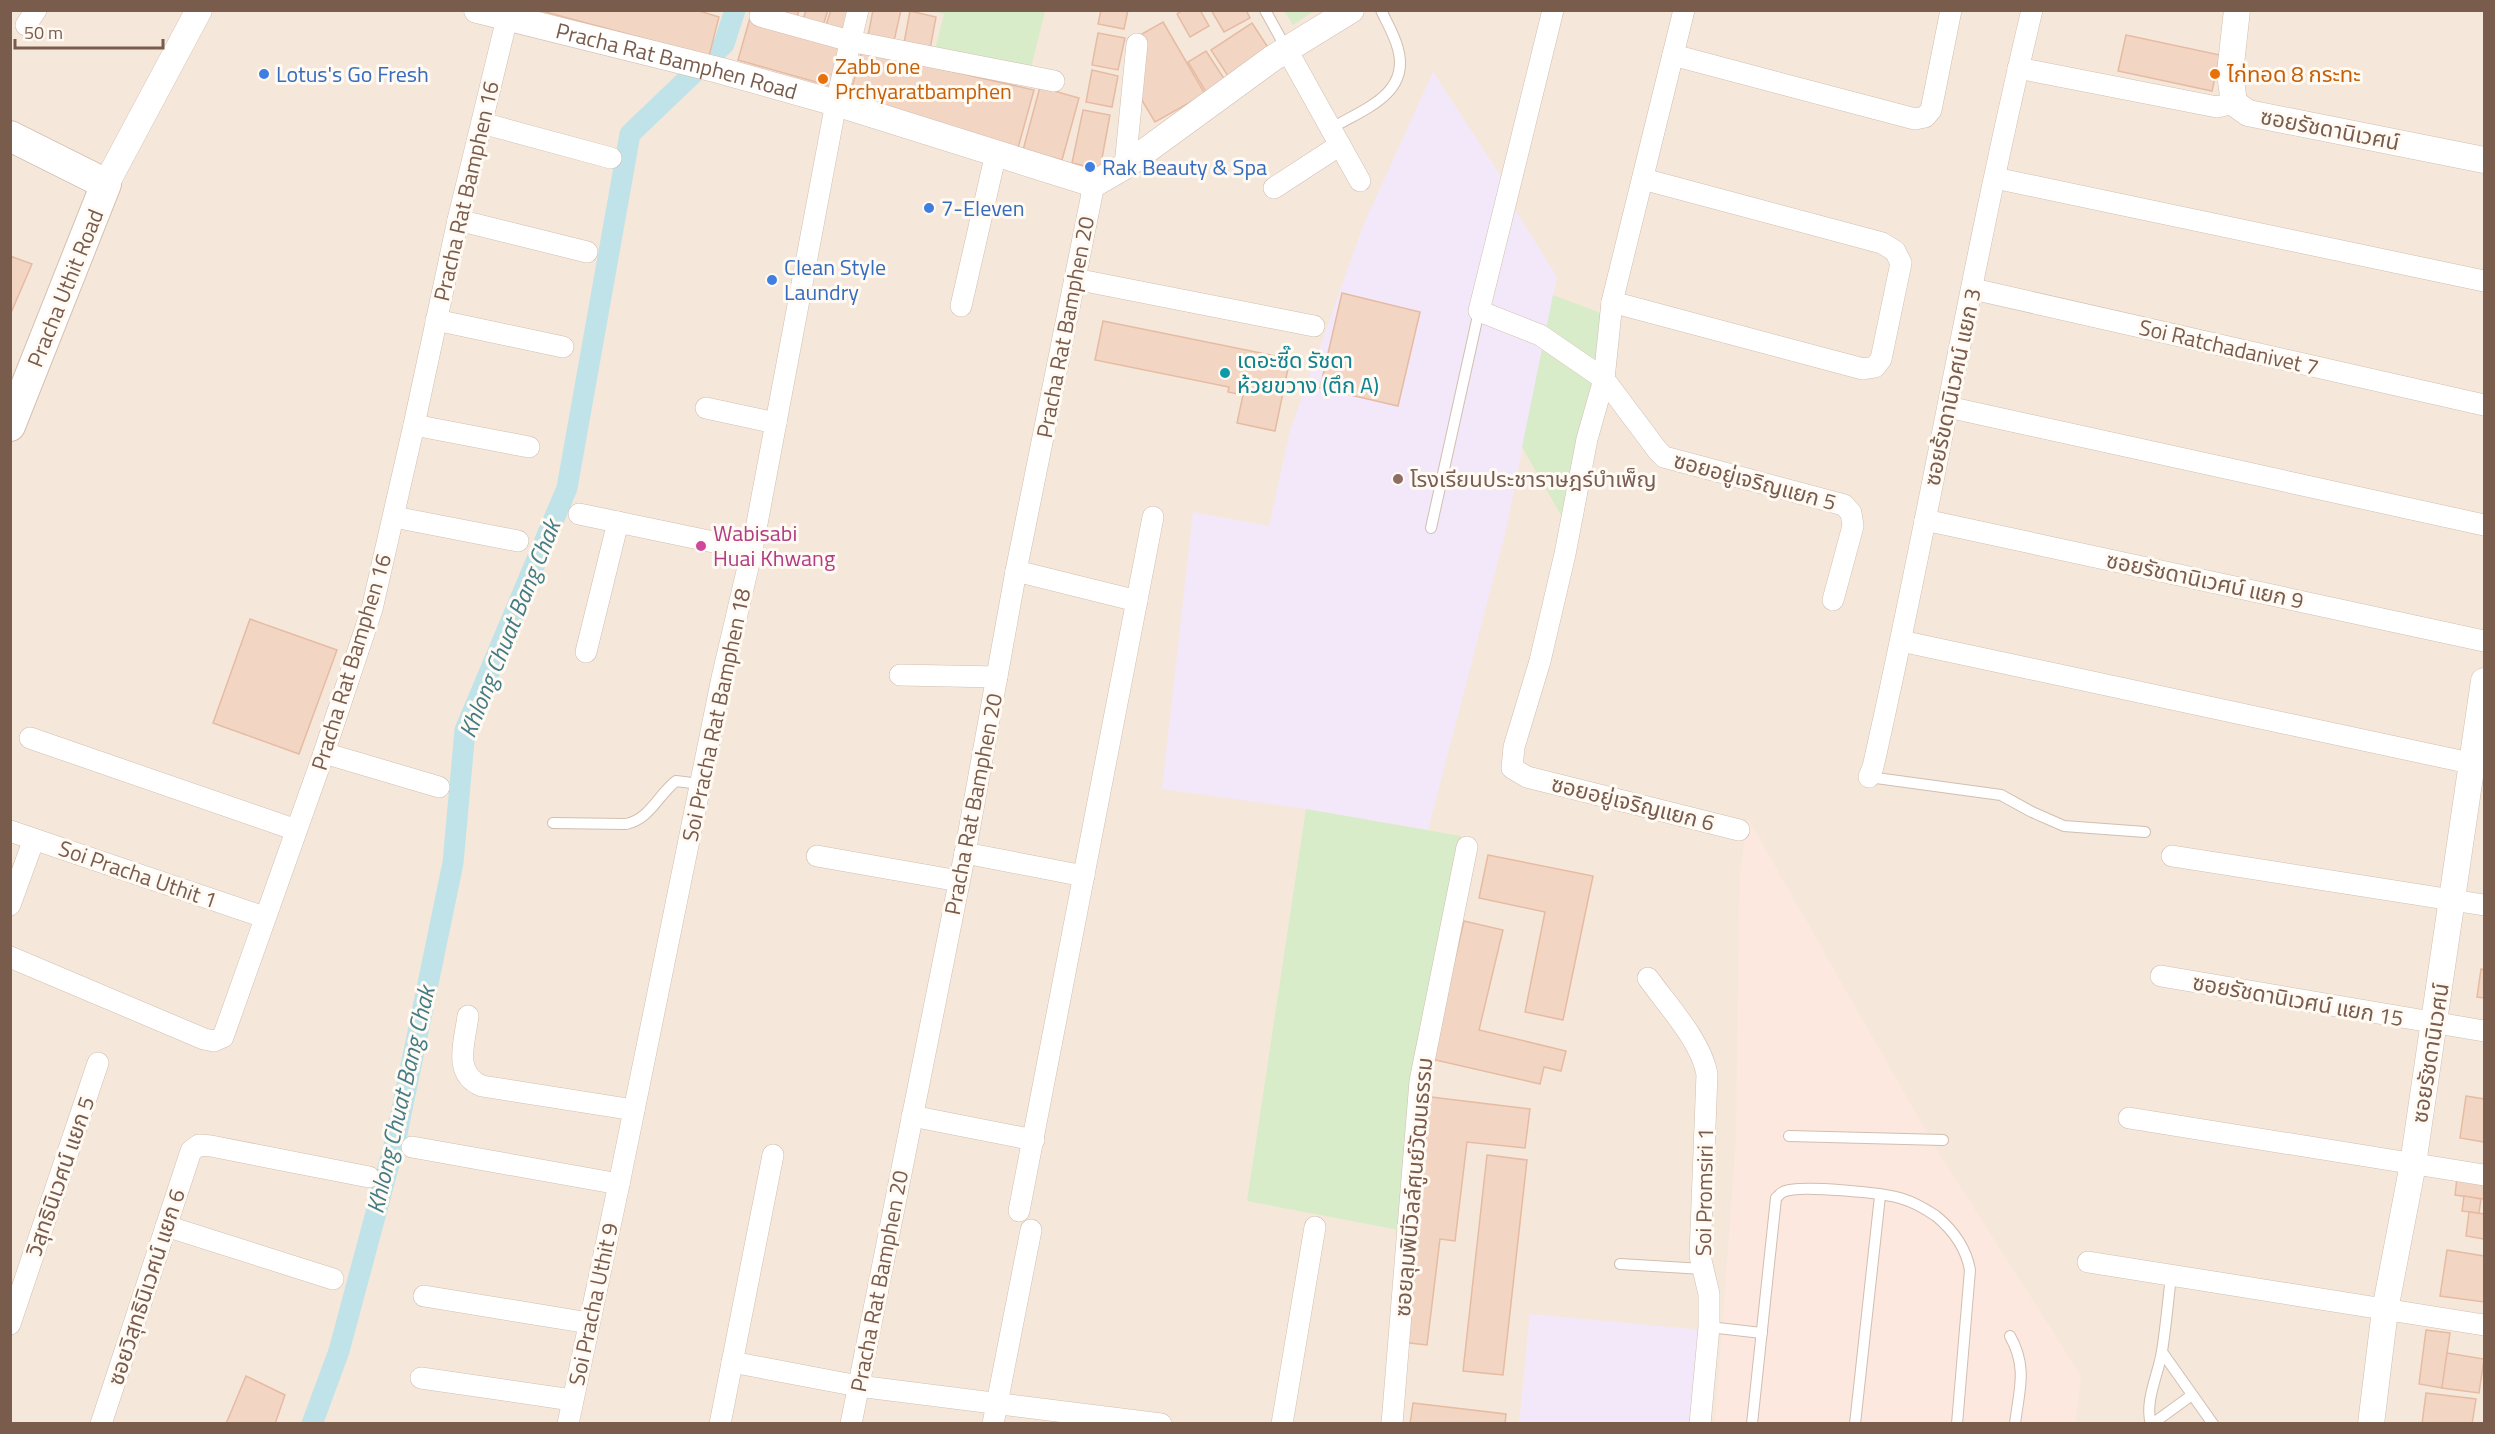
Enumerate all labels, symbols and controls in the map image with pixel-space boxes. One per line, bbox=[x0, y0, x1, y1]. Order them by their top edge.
scale bar bbox=[15, 12, 164, 50]
street label: Pracha Rat Bamphen Road bbox=[552, 13, 801, 108]
text: 50 m bbox=[24, 19, 63, 46]
place label: Zabb one Prchyaratbamphen bbox=[835, 49, 1012, 108]
place label: Lotus's Go Fresh bbox=[276, 57, 429, 91]
place label: ไก่ทอด 8 กระทะ bbox=[2226, 57, 2361, 91]
marker: Lotus's Go Fresh bbox=[257, 67, 271, 81]
marker: ไก่ทอด 8 กระทะ bbox=[2208, 67, 2222, 81]
marker: Zabb one Prchyaratbamphen bbox=[816, 72, 830, 86]
street label: Pracha Rat Bamphen 16 bbox=[424, 78, 508, 304]
street label: ซอยรัชดานิเวศน์ bbox=[2257, 99, 2403, 159]
place label: Rak Beauty & Spa bbox=[1102, 150, 1267, 184]
marker: Rak Beauty & Spa bbox=[1083, 160, 1097, 174]
place label: 7-Eleven bbox=[941, 191, 1024, 225]
marker: 7-Eleven bbox=[922, 201, 936, 215]
street label: Pracha Uthit Road bbox=[18, 204, 112, 372]
street label: Pracha Rat Bamphen 20 bbox=[1027, 213, 1103, 441]
place label: Clean Style Laundry bbox=[784, 250, 886, 309]
marker: Clean Style Laundry bbox=[765, 273, 779, 287]
street label: ซอยร้ขดานิเวศน์ แยก 3 bbox=[1914, 285, 1990, 489]
street label: Soi Ratchadanivet 7 bbox=[2136, 310, 2322, 384]
place label: เดอะซี๊ด รัชดา ห้วยขวาง (ตึก A) bbox=[1237, 343, 1379, 402]
marker: เดอะซี๊ด รัชดา ห้วยขวาง (ตึก A) bbox=[1218, 366, 1232, 380]
street label: ซอยอยู่เจริญแยก 5 bbox=[1670, 443, 1840, 519]
place label: โรงเรียนประชาราษฎร์บำเพ็ญ bbox=[1410, 462, 1657, 496]
marker: โรงเรียนประชาราษฎร์บำเพ็ญ bbox=[1391, 472, 1405, 486]
water label: Khlong Chuat Bang Chak bbox=[449, 511, 570, 743]
place label: Wabisabi Huai Khwang bbox=[713, 516, 835, 575]
marker: Wabisabi Huai Khwang bbox=[694, 539, 708, 553]
street label: ซอยรัชดานิเวศน์ แยก 9 bbox=[2103, 542, 2307, 618]
street label: Pracha Rat Bamphen 16 bbox=[302, 550, 400, 774]
street label: Soi Pracha Rat Bamphen 18 bbox=[673, 585, 759, 845]
street label: Pracha Rat Bamphen 20 bbox=[935, 690, 1011, 918]
street label: ซอยอยู่เจริญแยก 6 bbox=[1548, 766, 1718, 840]
street label: Soi Pracha Uthit 1 bbox=[54, 831, 222, 917]
street label: ซอยรัชดานิเวศน์ แยก 15 bbox=[2190, 965, 2406, 1035]
water label: Khlong Chuat Bang Chak bbox=[356, 979, 444, 1217]
street label: ซอยรัชดานิเวศน์ bbox=[2402, 981, 2458, 1125]
street label: ซอยลุมพินีวิลล์ศูนย์วัฒนธรรม bbox=[1385, 1056, 1441, 1318]
street label: วิสุทธินิเวศน์ แยก 5 bbox=[16, 1092, 103, 1261]
street label: Soi Promsiri 1 bbox=[1686, 1128, 1722, 1256]
street label: Pracha Rat Bamphen 20 bbox=[841, 1167, 917, 1395]
street label: ซอยวิสุทธินิเวศน์ แยก 6 bbox=[98, 1184, 194, 1390]
street label: Soi Pracha Uthit 9 bbox=[559, 1219, 627, 1389]

